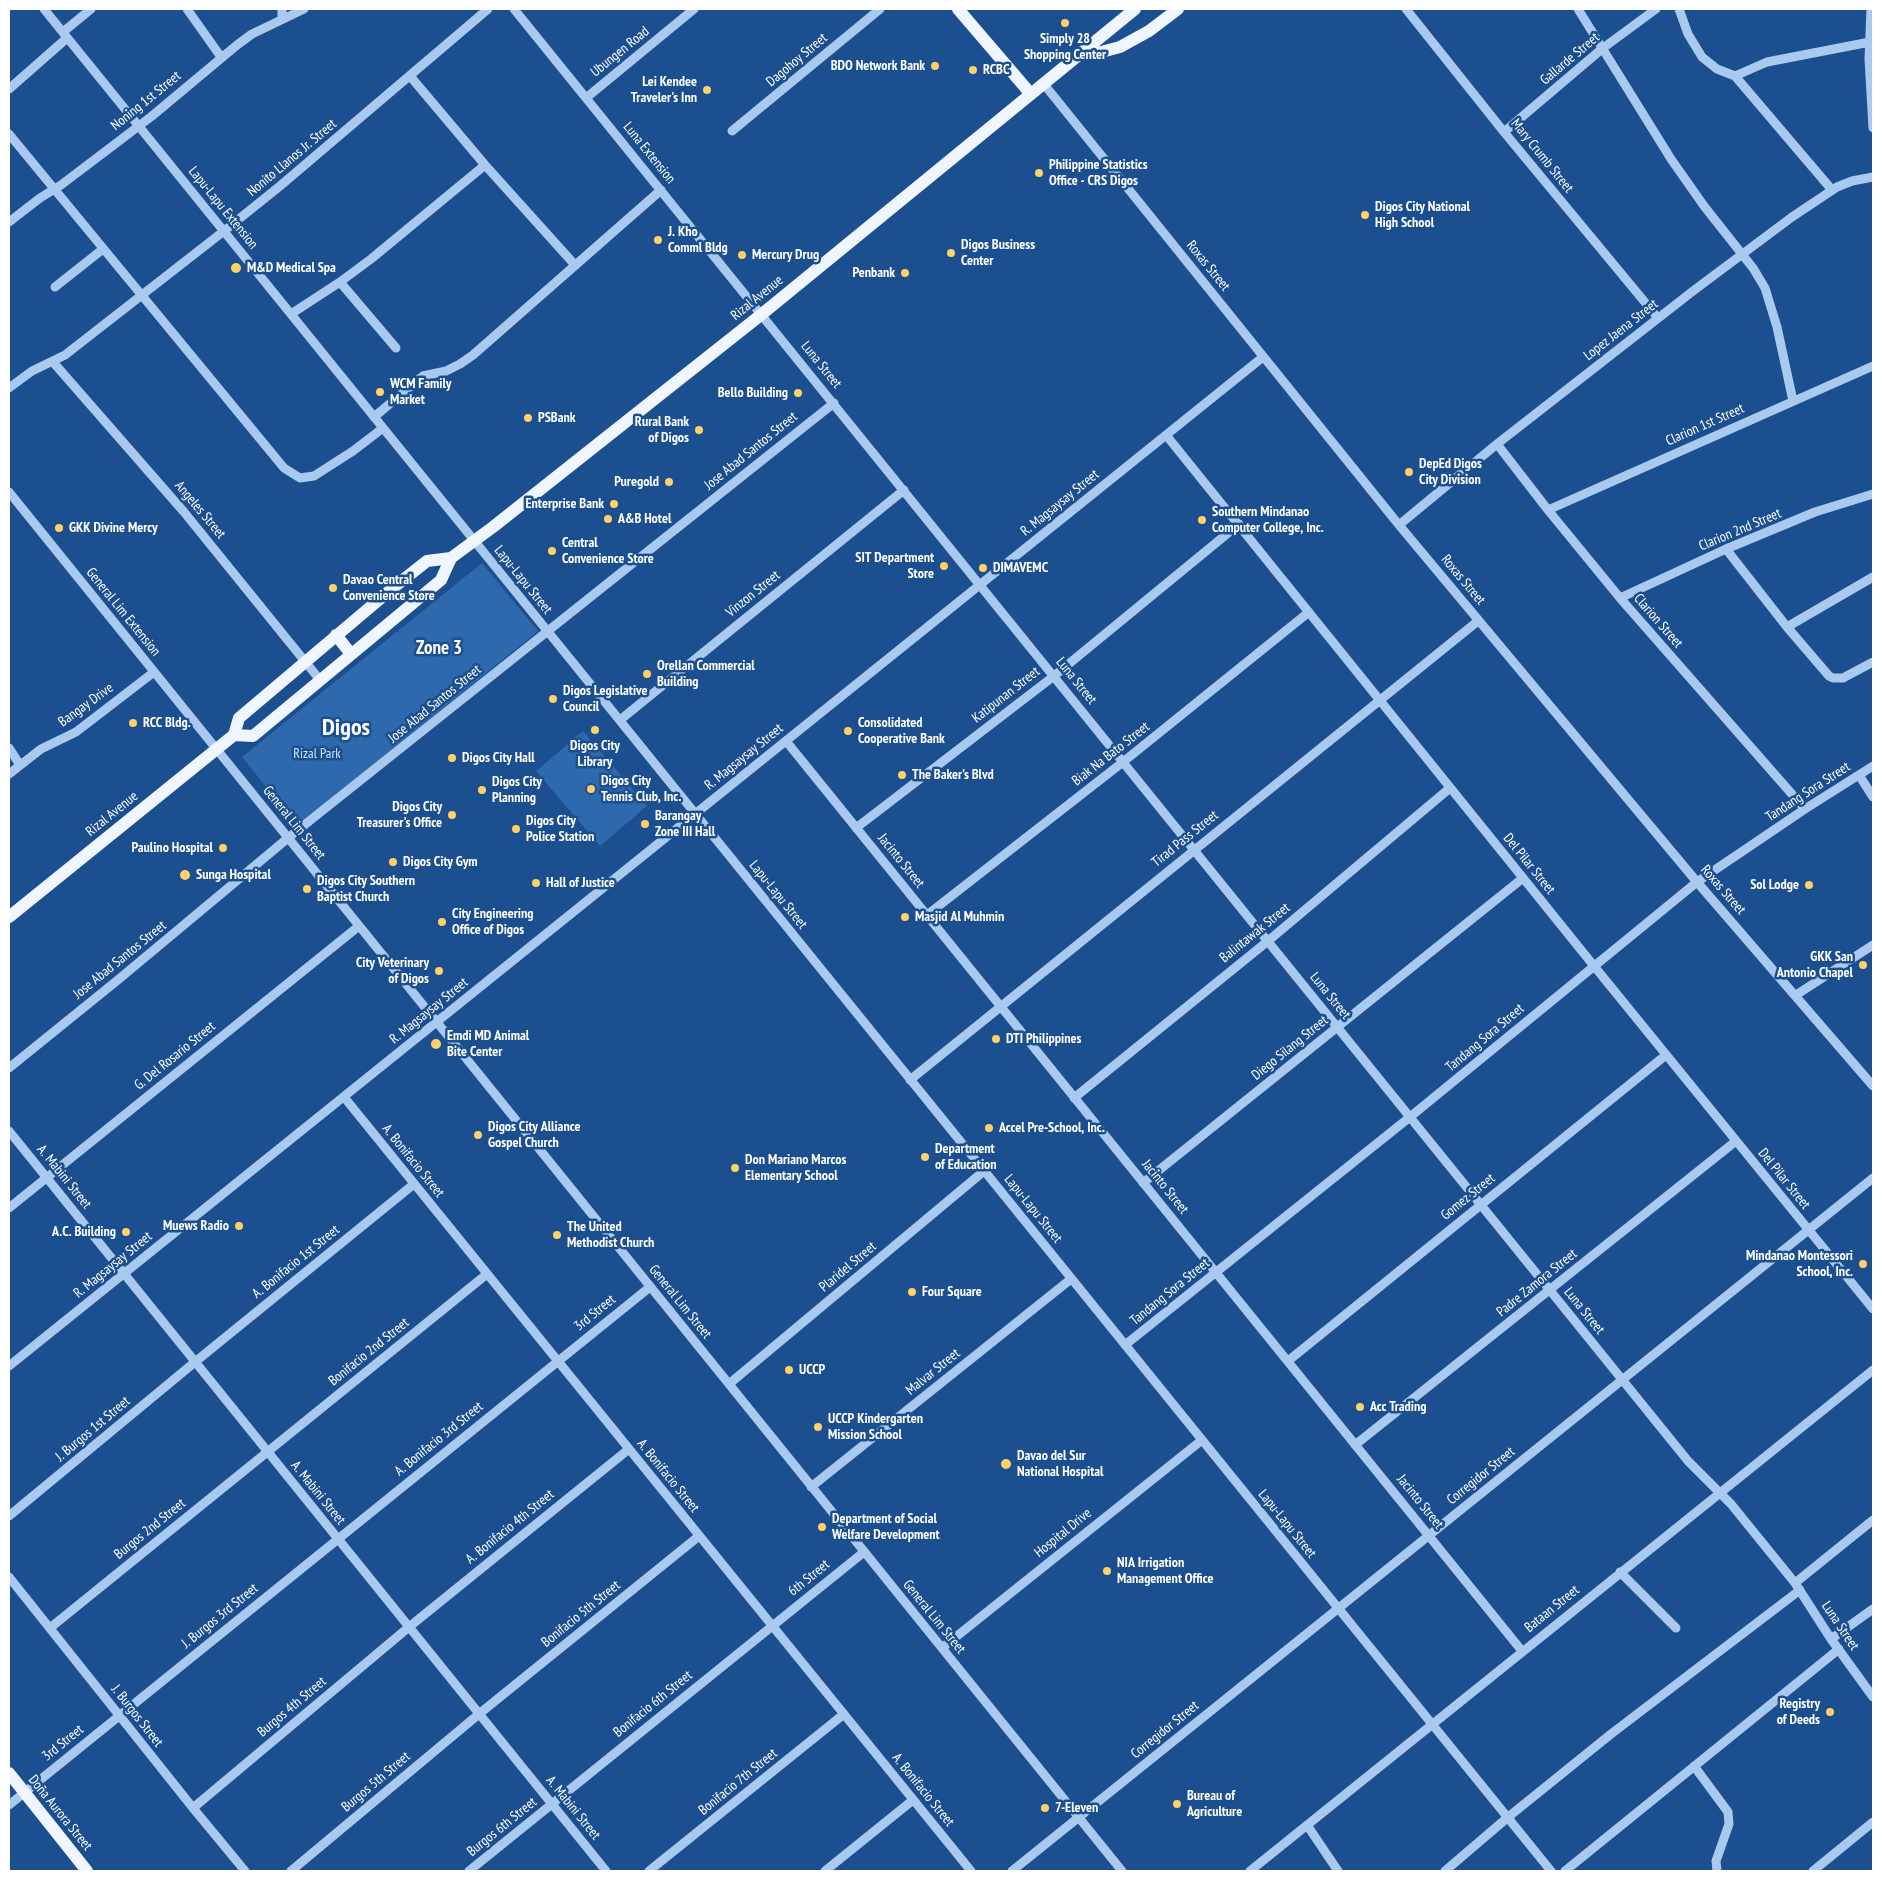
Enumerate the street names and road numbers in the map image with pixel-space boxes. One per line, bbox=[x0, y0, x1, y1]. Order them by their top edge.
street label: Ubungen Road bbox=[587, 23, 653, 81]
street label: Gallarde Street bbox=[1537, 29, 1603, 89]
street label: Dagohoy Street bbox=[763, 30, 831, 90]
street label: Noning 1st Street bbox=[108, 68, 184, 134]
street label: Nonito Llanos Jr. Street bbox=[244, 116, 340, 200]
street label: Mary Crumb Street bbox=[1507, 116, 1577, 196]
street label: Luna Extension bbox=[619, 119, 679, 187]
street label: Lapu-Lapu Extension bbox=[185, 163, 261, 253]
street label: Roxas Street bbox=[1183, 237, 1233, 295]
street label: Rizal Avenue bbox=[728, 272, 786, 324]
street label: Lopez Jaena Street bbox=[1581, 296, 1661, 364]
street label: Luna Street bbox=[797, 338, 845, 392]
street label: Clarion 1st Street bbox=[1663, 400, 1747, 450]
street label: Jose Abad Santos Street bbox=[701, 408, 801, 494]
street label: R. Magsaysay Street bbox=[1017, 466, 1103, 540]
street label: Angeles Street bbox=[171, 478, 229, 542]
street label: Clarion 2nd Street bbox=[1696, 505, 1784, 555]
street label: Lapu-Lapu Street bbox=[490, 543, 556, 617]
street label: Roxas Street bbox=[1437, 552, 1489, 608]
street label: General Lim Extension bbox=[82, 565, 164, 659]
street label: Vinzon Street bbox=[723, 567, 783, 621]
street label: Clarion Street bbox=[1630, 590, 1686, 652]
street label: Luna Street bbox=[1052, 654, 1100, 708]
street label: Jose Abad Santos Street bbox=[385, 661, 485, 747]
street label: Katipunan Street bbox=[969, 663, 1043, 727]
street label: Bangay Drive bbox=[55, 679, 117, 731]
street label: Biak Na Bato Street bbox=[1069, 719, 1153, 789]
street label: R. Magsaysay Street bbox=[701, 720, 787, 794]
street label: Tandang Sora Street bbox=[1763, 759, 1853, 825]
street label: General Lim Street bbox=[259, 783, 329, 863]
street label: Rizal Avenue bbox=[83, 788, 141, 840]
street label: Tirad Pass Street bbox=[1148, 807, 1222, 871]
street label: Del Pilar Street bbox=[1499, 830, 1559, 898]
street label: Jacinto Street bbox=[874, 831, 928, 891]
street label: Lapu-Lapu Street bbox=[745, 858, 811, 932]
street label: Roxas Street bbox=[1697, 862, 1749, 918]
street label: Balintawak Street bbox=[1217, 900, 1293, 966]
street label: Jose Abad Santos Street bbox=[70, 917, 170, 1003]
street label: Luna Street bbox=[1306, 969, 1354, 1023]
street label: R. Magsaysay Street bbox=[386, 974, 472, 1048]
street label: Tandang Sora Street bbox=[1442, 1000, 1528, 1076]
street label: Diego Silang Street bbox=[1249, 1012, 1331, 1084]
street label: G. Del Rosario Street bbox=[131, 1018, 219, 1094]
street label: A. Bonifacio Street bbox=[378, 1121, 448, 1201]
street label: A. Mabini Street bbox=[33, 1142, 95, 1212]
street label: Del Pilar Street bbox=[1754, 1145, 1814, 1213]
street label: Jacinto Street bbox=[1138, 1157, 1192, 1217]
street label: Gomez Street bbox=[1438, 1170, 1498, 1224]
street label: Lapu-Lapu Street bbox=[1000, 1172, 1066, 1246]
street label: A. Bonifacio 1st Street bbox=[249, 1222, 343, 1302]
street label: R. Magsaysay Street bbox=[70, 1228, 156, 1302]
street label: Plaridel Street bbox=[816, 1238, 880, 1296]
street label: Padre Zamora Street bbox=[1494, 1246, 1580, 1320]
street label: Tandang Sora Street bbox=[1127, 1255, 1213, 1329]
street label: General Lim Street bbox=[645, 1262, 715, 1342]
street label: Luna Street bbox=[1560, 1284, 1608, 1338]
street label: 3rd Street bbox=[571, 1291, 619, 1335]
street label: Bonifacio 2nd Street bbox=[325, 1314, 413, 1390]
street label: Malvar Street bbox=[903, 1345, 963, 1399]
street label: J. Burgos 1st Street bbox=[52, 1393, 134, 1465]
street label: A. Bonifacio 3rd Street bbox=[392, 1398, 486, 1480]
street label: A. Bonifacio Street bbox=[633, 1436, 703, 1516]
street label: Corregidor Street bbox=[1444, 1444, 1518, 1508]
street label: A. Mabini Street bbox=[287, 1458, 349, 1528]
street label: Jacinto Street bbox=[1393, 1472, 1447, 1532]
street label: A. Bonifacio 4th Street bbox=[462, 1486, 558, 1568]
street label: Lapu-Lapu Street bbox=[1254, 1487, 1320, 1561]
street label: Burgos 2nd Street bbox=[111, 1495, 189, 1563]
street label: Hospital Drive bbox=[1031, 1505, 1095, 1561]
street label: 6th Street bbox=[785, 1556, 833, 1600]
street label: Bonifacio 5th Street bbox=[538, 1577, 624, 1651]
street label: General Lim Street bbox=[899, 1577, 969, 1657]
street label: J. Burgos 3rd Street bbox=[178, 1580, 262, 1652]
street label: Bataan Street bbox=[1521, 1582, 1583, 1636]
street label: Luna Street bbox=[1818, 1598, 1862, 1654]
street label: Bonifacio 6th Street bbox=[610, 1667, 696, 1741]
street label: Burgos 4th Street bbox=[254, 1673, 330, 1741]
street label: J. Burgos Street bbox=[108, 1682, 166, 1750]
street label: Corregidor Street bbox=[1128, 1698, 1202, 1762]
street label: 3rd Street bbox=[39, 1721, 87, 1765]
street label: Bonifacio 7th Street bbox=[695, 1745, 781, 1819]
street label: Burgos 5th Street bbox=[338, 1748, 414, 1816]
street label: A. Bonifacio Street bbox=[888, 1750, 958, 1830]
street label: Doña Aurora Street bbox=[24, 1772, 96, 1854]
street label: A. Mabini Street bbox=[542, 1773, 604, 1843]
street label: Burgos 6th Street bbox=[464, 1794, 540, 1860]

